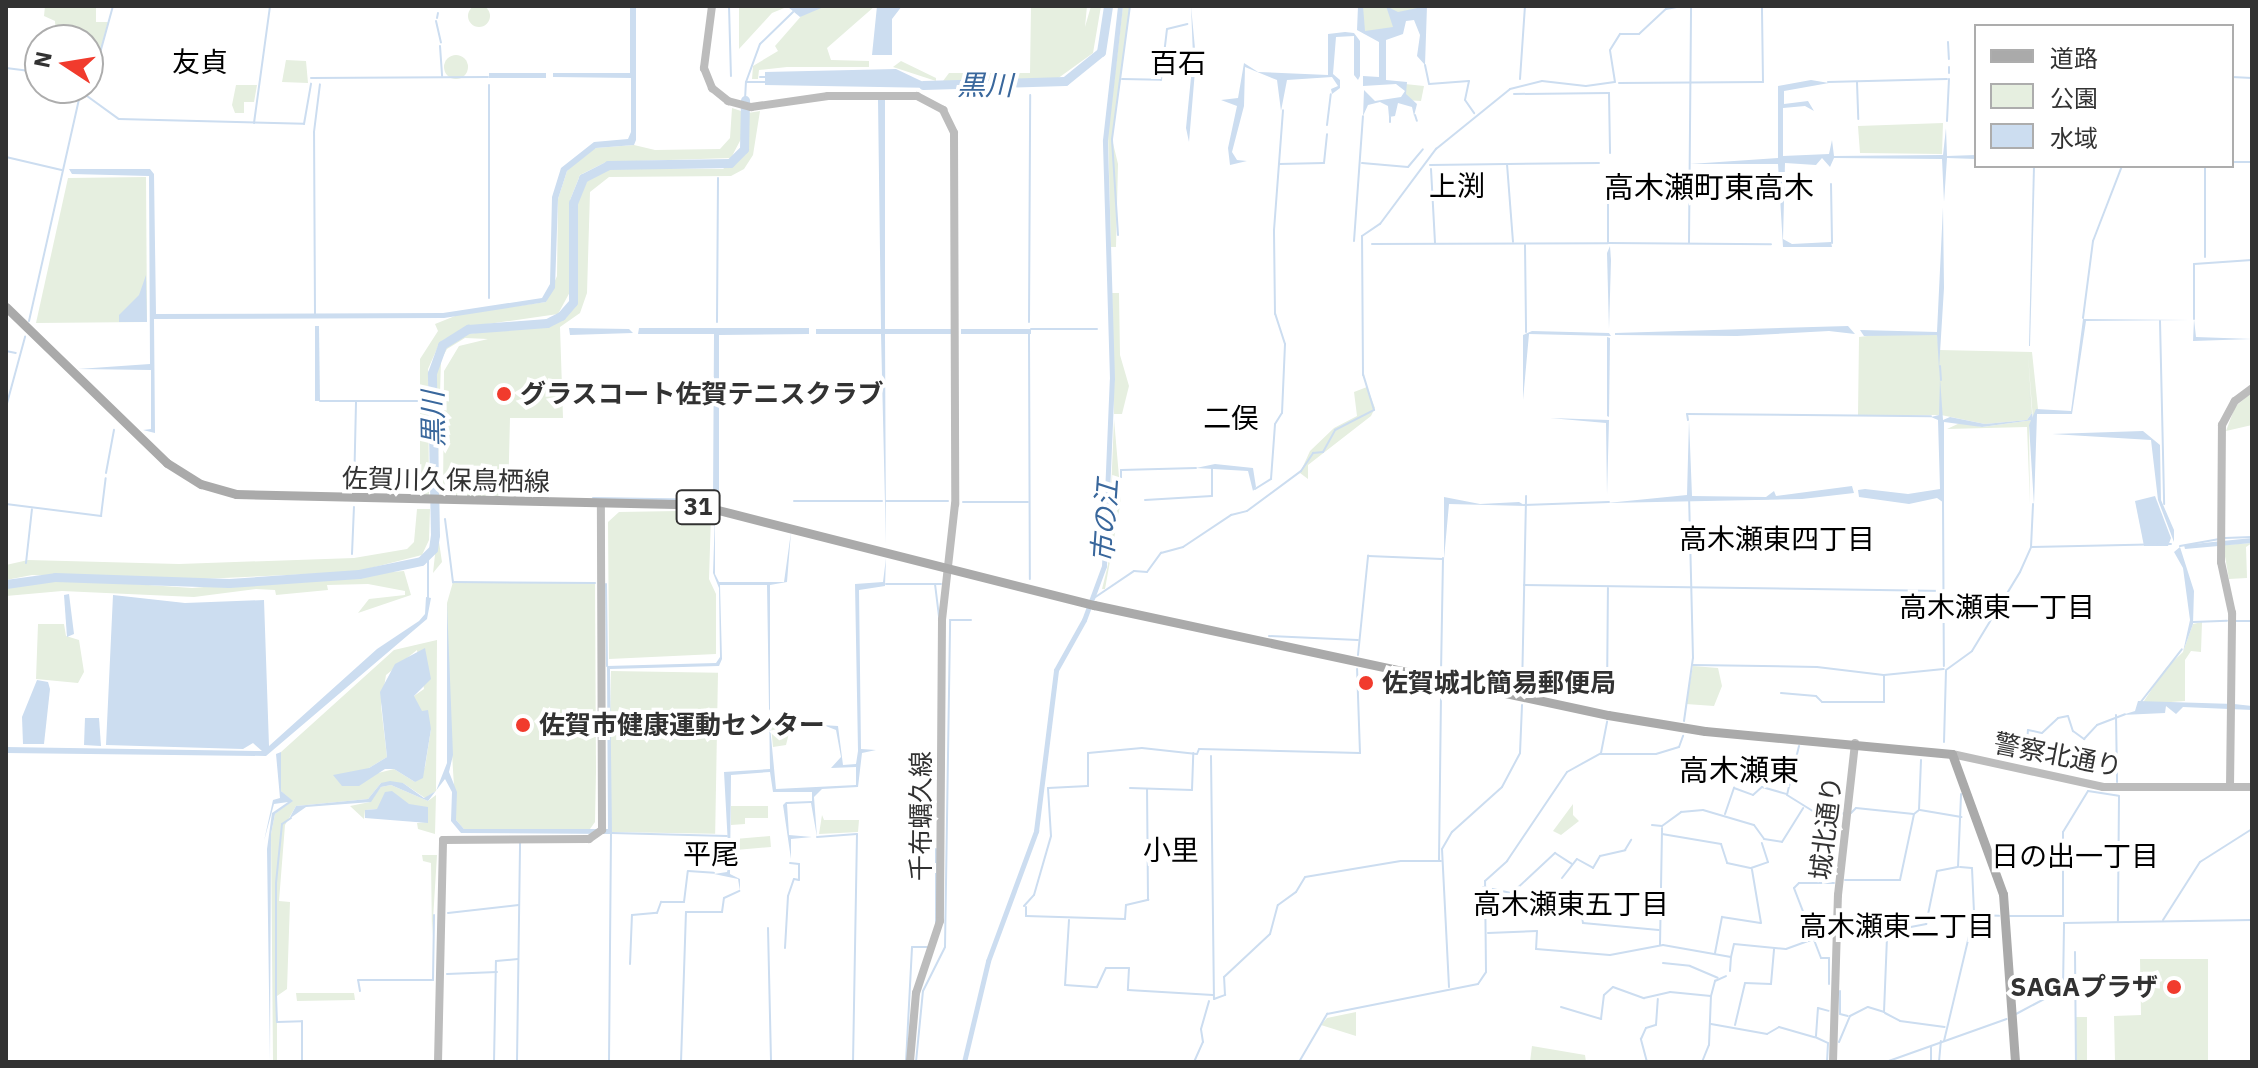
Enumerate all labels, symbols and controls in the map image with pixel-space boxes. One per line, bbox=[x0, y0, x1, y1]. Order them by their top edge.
north arrow bbox=[24, 24, 104, 104]
legend bbox=[1974, 24, 2234, 168]
text: 道路 bbox=[2050, 42, 2098, 74]
district label: 友貞 bbox=[172, 45, 228, 79]
district label: 百石 bbox=[1150, 46, 1206, 80]
text: N bbox=[26, 49, 58, 70]
water label: 黒川 bbox=[957, 68, 1013, 102]
text: 公園 bbox=[2050, 82, 2098, 114]
text: 水域 bbox=[2050, 122, 2098, 154]
district label: 上渕 bbox=[1429, 169, 1485, 203]
district label: 高木瀬町東高木 bbox=[1604, 169, 1814, 205]
place label: グラスコート佐賀テニスクラブ bbox=[520, 378, 884, 410]
marker: グラスコート佐賀テニスクラブ bbox=[495, 385, 513, 403]
water label: 黒川 bbox=[416, 391, 450, 447]
district label: 二俣 bbox=[1203, 401, 1259, 435]
street label: 佐賀川久保鳥栖線 bbox=[342, 463, 550, 497]
water label: 市の江 bbox=[1085, 478, 1125, 564]
road number: 31 bbox=[674, 487, 722, 527]
district label: 高木瀬東四丁目 bbox=[1679, 522, 1875, 556]
district label: 高木瀬東一丁目 bbox=[1899, 590, 2095, 624]
place label: 佐賀城北簡易郵便局 bbox=[1382, 667, 1616, 699]
marker: 佐賀城北簡易郵便局 bbox=[1357, 674, 1375, 692]
place label: 佐賀市健康運動センター bbox=[539, 709, 825, 741]
marker: 佐賀市健康運動センター bbox=[514, 716, 532, 734]
street label: 警察北通り bbox=[1991, 727, 2125, 783]
street label: 千布蠣久線 bbox=[905, 751, 937, 881]
district label: 高木瀬東 bbox=[1679, 752, 1799, 788]
street label: 城北通り bbox=[1804, 774, 1848, 882]
district label: 小里 bbox=[1143, 833, 1199, 867]
district label: 平尾 bbox=[683, 837, 739, 871]
district label: 日の出一丁目 bbox=[1991, 839, 2159, 873]
district label: 高木瀬東五丁目 bbox=[1473, 887, 1669, 921]
district label: 高木瀬東二丁目 bbox=[1799, 909, 1995, 943]
place label: SAGAプラザ bbox=[2010, 971, 2158, 1003]
marker: SAGAプラザ bbox=[2165, 978, 2183, 996]

